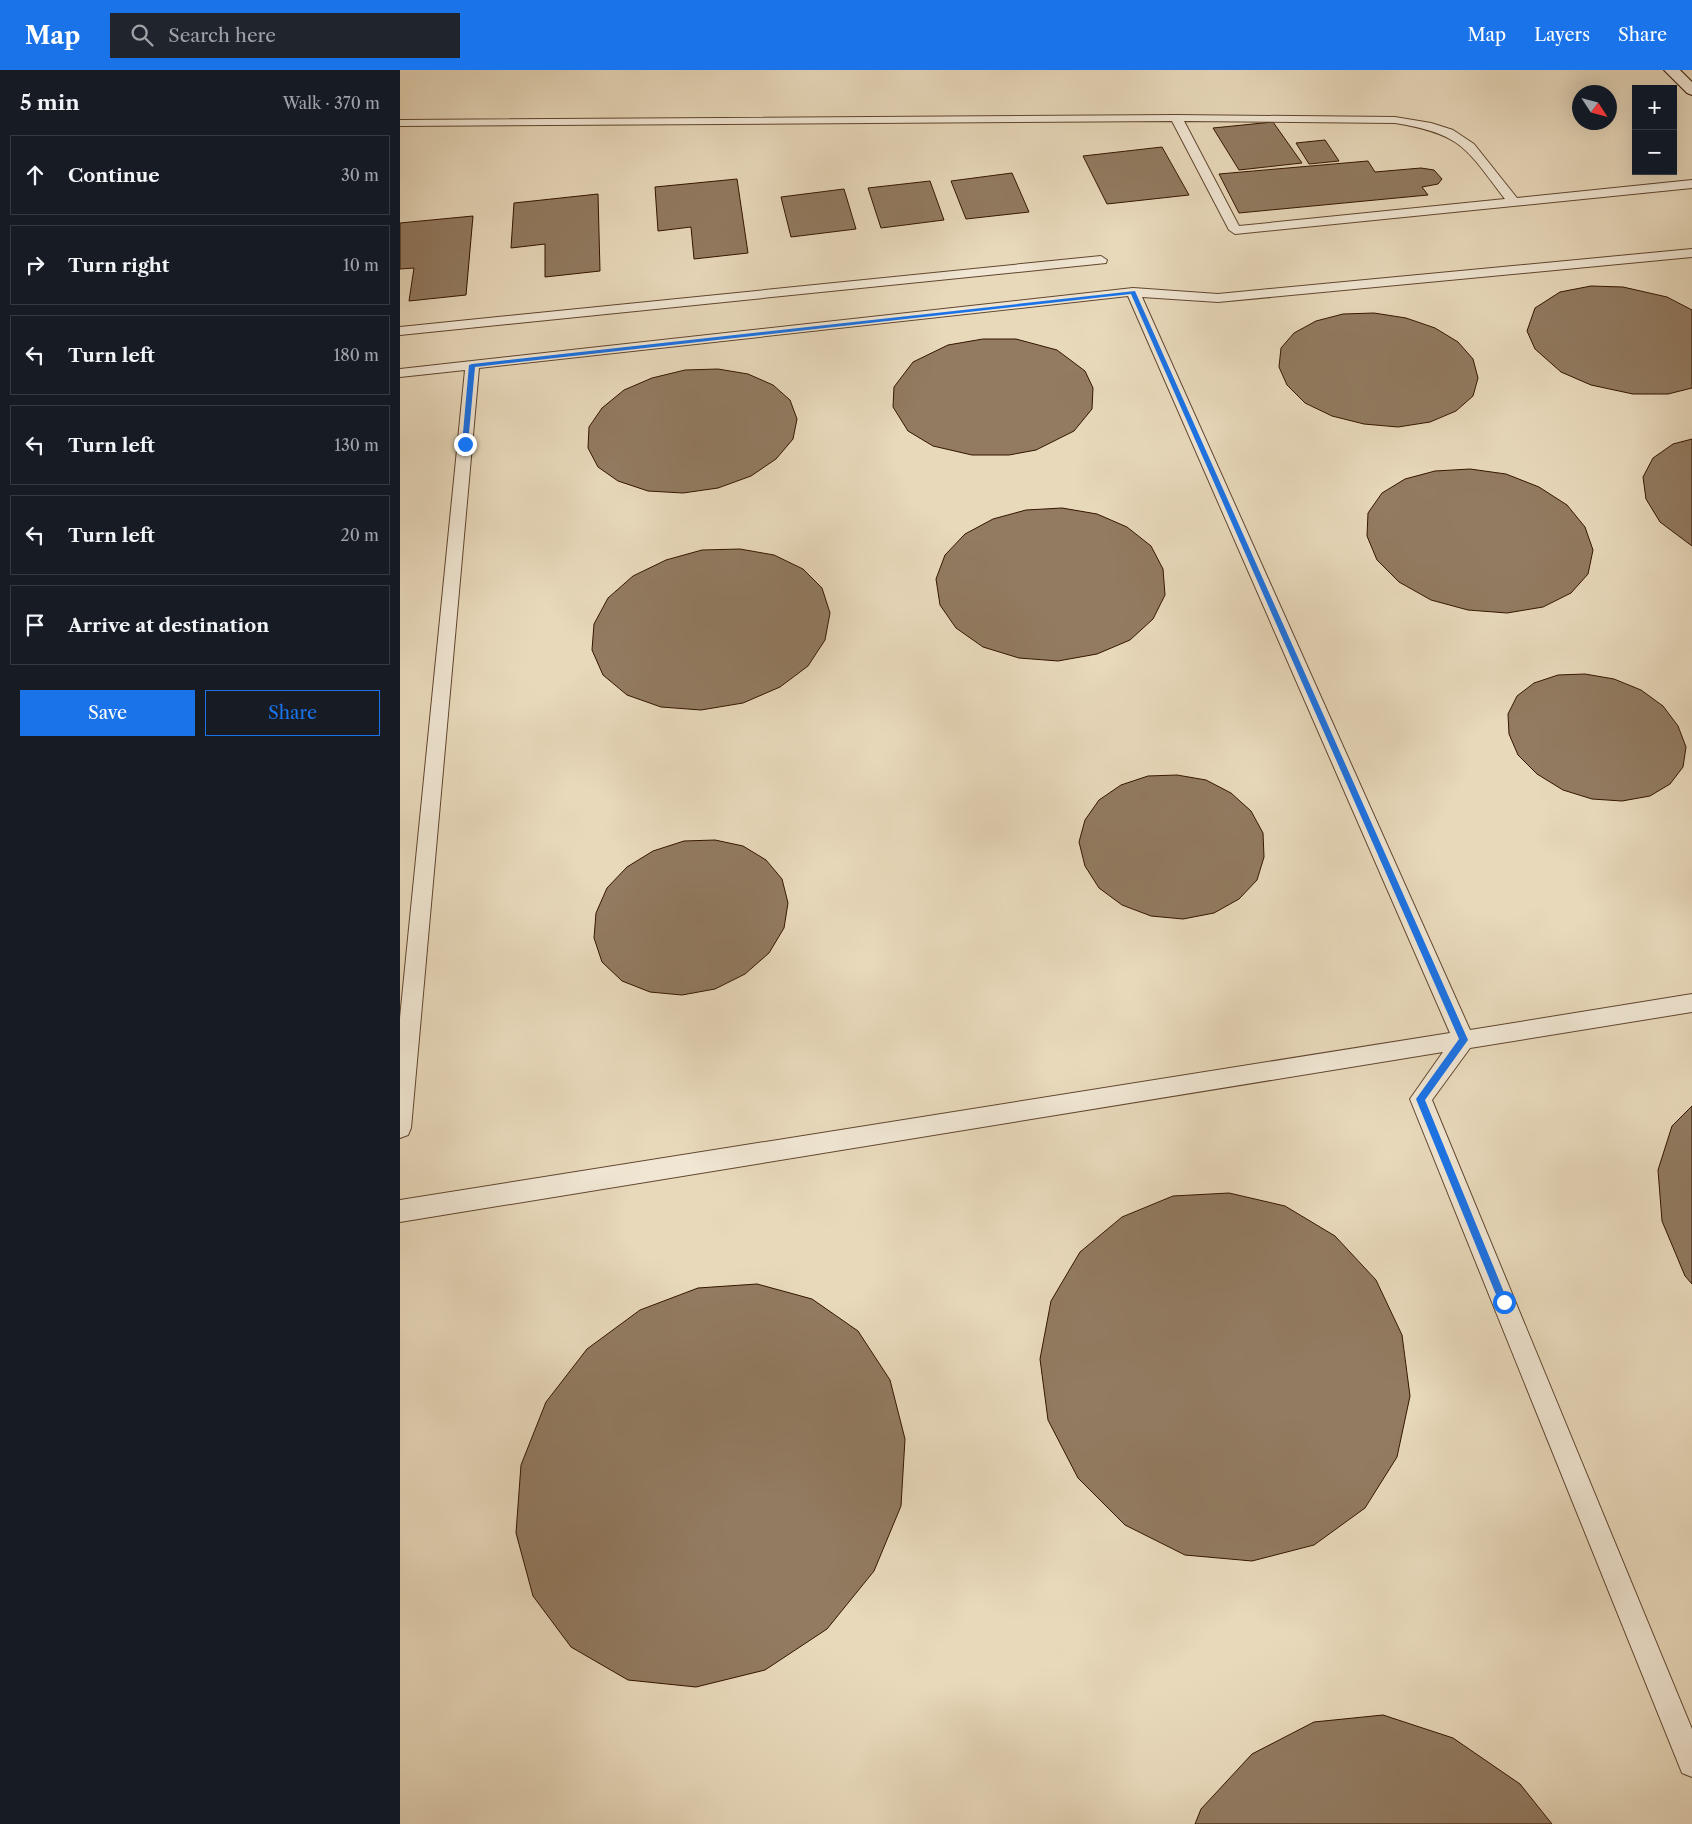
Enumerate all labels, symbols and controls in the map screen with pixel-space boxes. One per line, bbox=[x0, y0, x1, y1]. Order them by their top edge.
search box bbox=[110, 13, 460, 58]
text: Map bbox=[25, 21, 80, 50]
icon: search bbox=[128, 21, 156, 49]
text: Search here bbox=[168, 24, 276, 47]
text: Map bbox=[1468, 24, 1506, 46]
text: Layers bbox=[1534, 24, 1590, 46]
text: Share bbox=[1618, 24, 1667, 46]
north arrow bbox=[1572, 85, 1617, 130]
map controls bbox=[1632, 85, 1677, 175]
button: + bbox=[1632, 85, 1677, 130]
text: 5 min bbox=[20, 90, 80, 115]
text: Walk · 370 m bbox=[283, 93, 380, 113]
button: − bbox=[1632, 130, 1677, 175]
icon: ahead bbox=[21, 161, 49, 189]
text: Continue bbox=[68, 164, 160, 187]
text: 30 m bbox=[341, 165, 379, 185]
icon: right bbox=[21, 251, 49, 279]
text: Turn right bbox=[68, 254, 169, 277]
text: 10 m bbox=[343, 255, 379, 275]
icon: left bbox=[21, 341, 49, 369]
text: Turn left bbox=[68, 344, 155, 367]
text: 180 m bbox=[333, 345, 379, 365]
icon: left bbox=[21, 431, 49, 459]
route end bbox=[454, 433, 477, 456]
text: Turn left bbox=[68, 434, 155, 457]
text: 130 m bbox=[334, 435, 379, 455]
icon: left bbox=[21, 521, 49, 549]
text: Turn left bbox=[68, 524, 155, 547]
text: 20 m bbox=[340, 525, 379, 545]
icon: arrive bbox=[21, 611, 49, 639]
text: Arrive at destination bbox=[68, 614, 269, 637]
button: Save bbox=[20, 690, 195, 736]
button: Share bbox=[205, 690, 380, 736]
route start bbox=[1493, 1291, 1516, 1314]

